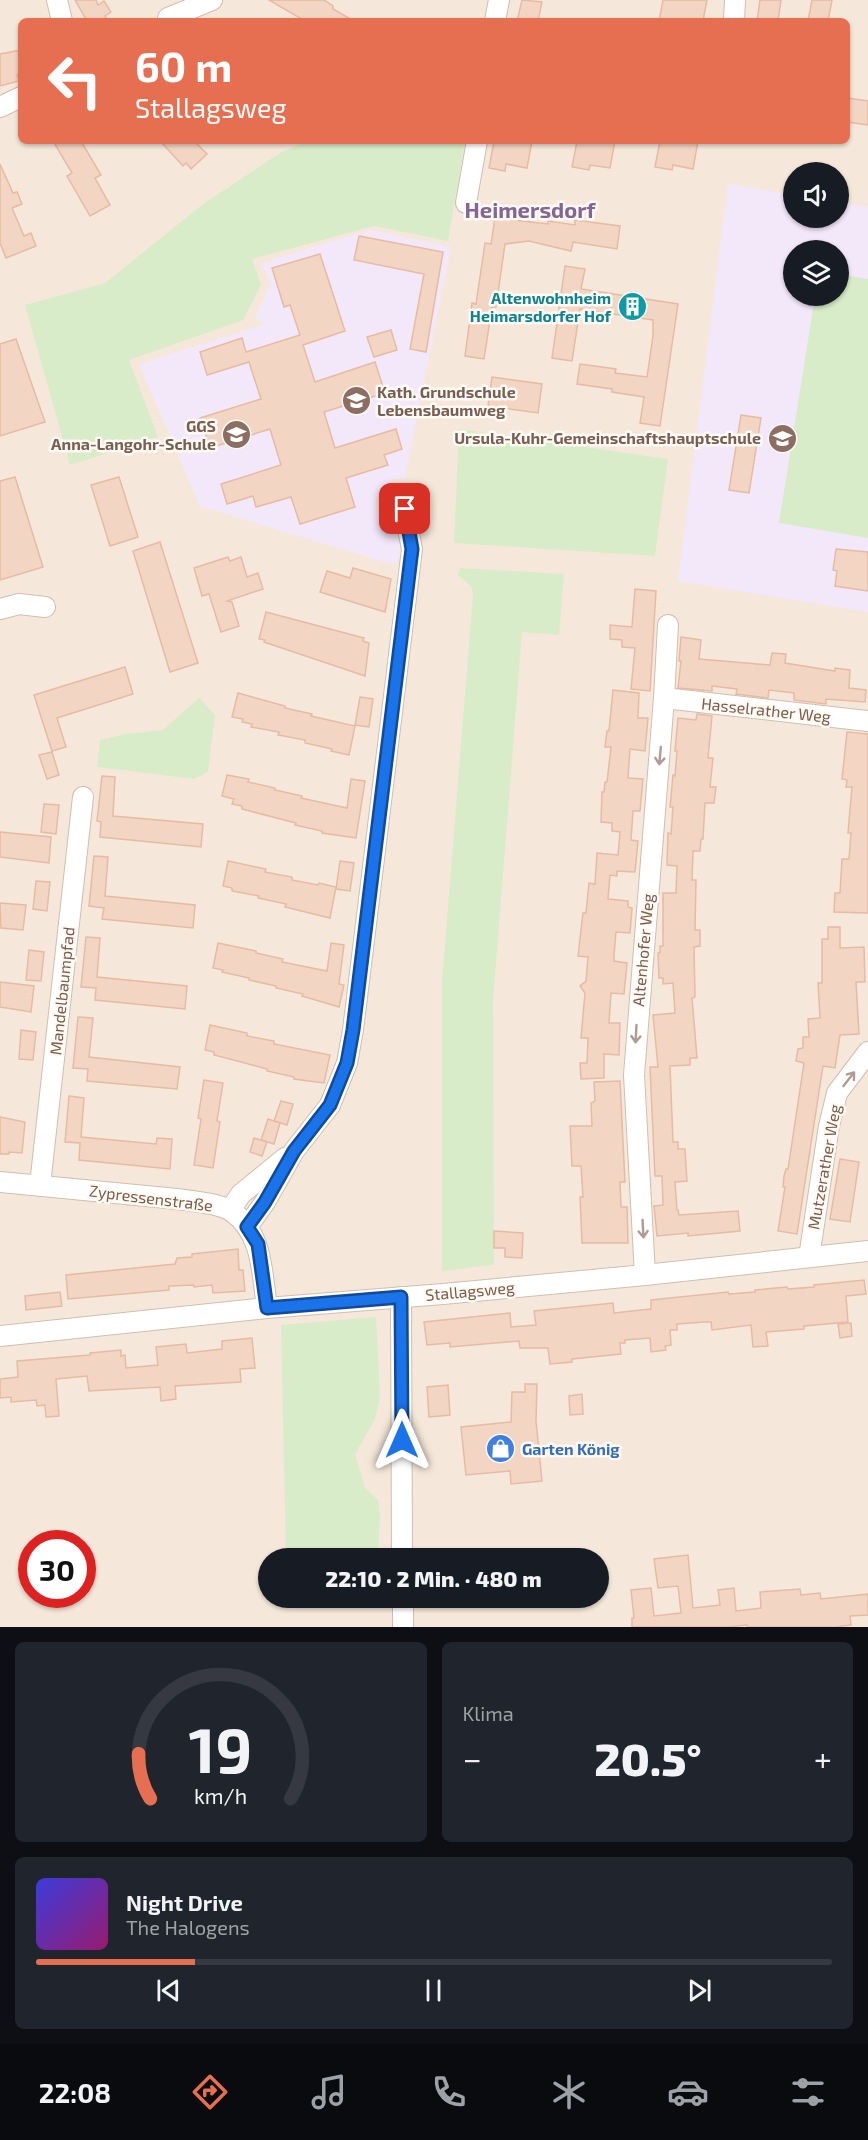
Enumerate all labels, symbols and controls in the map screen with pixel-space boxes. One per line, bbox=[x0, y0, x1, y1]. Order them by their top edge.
text: 60 m bbox=[135, 40, 232, 90]
icon: left bbox=[36, 42, 114, 120]
text: Stallagsweg bbox=[135, 91, 286, 123]
map controls bbox=[783, 162, 849, 306]
button: sound bbox=[783, 162, 849, 228]
district label: Heimersdorf bbox=[465, 196, 597, 222]
button: layers bbox=[783, 240, 849, 306]
place label: Altenwohnheim Heimarsdorfer Hof bbox=[470, 288, 612, 325]
building icon: Altenwohnheim Heimarsdorfer Hof bbox=[616, 291, 648, 323]
place label: Kath. Grundschule Lebensbaumweg bbox=[377, 382, 516, 419]
school or university icon: Kath. Grundschule Lebensbaumweg bbox=[340, 385, 372, 417]
place label: GGS Anna-Langohr-Schule bbox=[51, 416, 216, 453]
school or university icon: GGS Anna-Langohr-Schule bbox=[221, 419, 253, 451]
school or university icon: Ursula-Kuhr-Gemeinschaftshauptschule bbox=[766, 422, 798, 454]
place label: Ursula-Kuhr-Gemeinschaftshauptschule bbox=[454, 428, 761, 447]
pin bbox=[379, 483, 430, 534]
icon: arrive bbox=[388, 492, 421, 525]
street label: Hasselrather Weg bbox=[700, 693, 832, 726]
one-way arrow bbox=[654, 746, 665, 766]
street label: Altenhofer Weg bbox=[628, 893, 657, 1007]
street label: Mandelbaumpfad bbox=[45, 926, 78, 1056]
one-way arrow bbox=[630, 1024, 641, 1044]
one-way arrow bbox=[842, 1071, 855, 1087]
street label: Mutzerather Weg bbox=[803, 1103, 844, 1231]
street label: Zypressenstraße bbox=[88, 1180, 214, 1215]
one-way arrow bbox=[637, 1219, 648, 1239]
street label: Stallagsweg bbox=[424, 1277, 516, 1304]
position arrow bbox=[370, 1408, 434, 1472]
shop icon: Garten König bbox=[485, 1433, 517, 1465]
place label: Garten König bbox=[522, 1439, 620, 1458]
speed limit sign: 30 bbox=[18, 1530, 96, 1608]
text: 22:10 · 2 Min. · 480 m bbox=[325, 1565, 542, 1591]
text: Klima bbox=[463, 1701, 514, 1725]
text: 19 bbox=[189, 1711, 253, 1786]
text: 20.5° bbox=[594, 1731, 701, 1785]
text: − bbox=[463, 1738, 482, 1778]
text: + bbox=[814, 1738, 832, 1778]
text: km/h bbox=[194, 1783, 247, 1808]
text: Night Drive bbox=[126, 1889, 243, 1915]
text: The Halogens bbox=[126, 1915, 250, 1939]
icon: previous bbox=[152, 1974, 185, 2007]
icon: pause bbox=[417, 1974, 450, 2007]
icon: next bbox=[683, 1974, 716, 2007]
icon: directions bbox=[189, 2071, 231, 2113]
icon: music bbox=[308, 2071, 350, 2113]
icon: phone bbox=[428, 2071, 470, 2113]
icon: climate bbox=[548, 2071, 590, 2113]
icon: car bbox=[667, 2071, 709, 2113]
icon: filters bbox=[787, 2071, 829, 2113]
text: 22:08 bbox=[39, 2076, 111, 2108]

